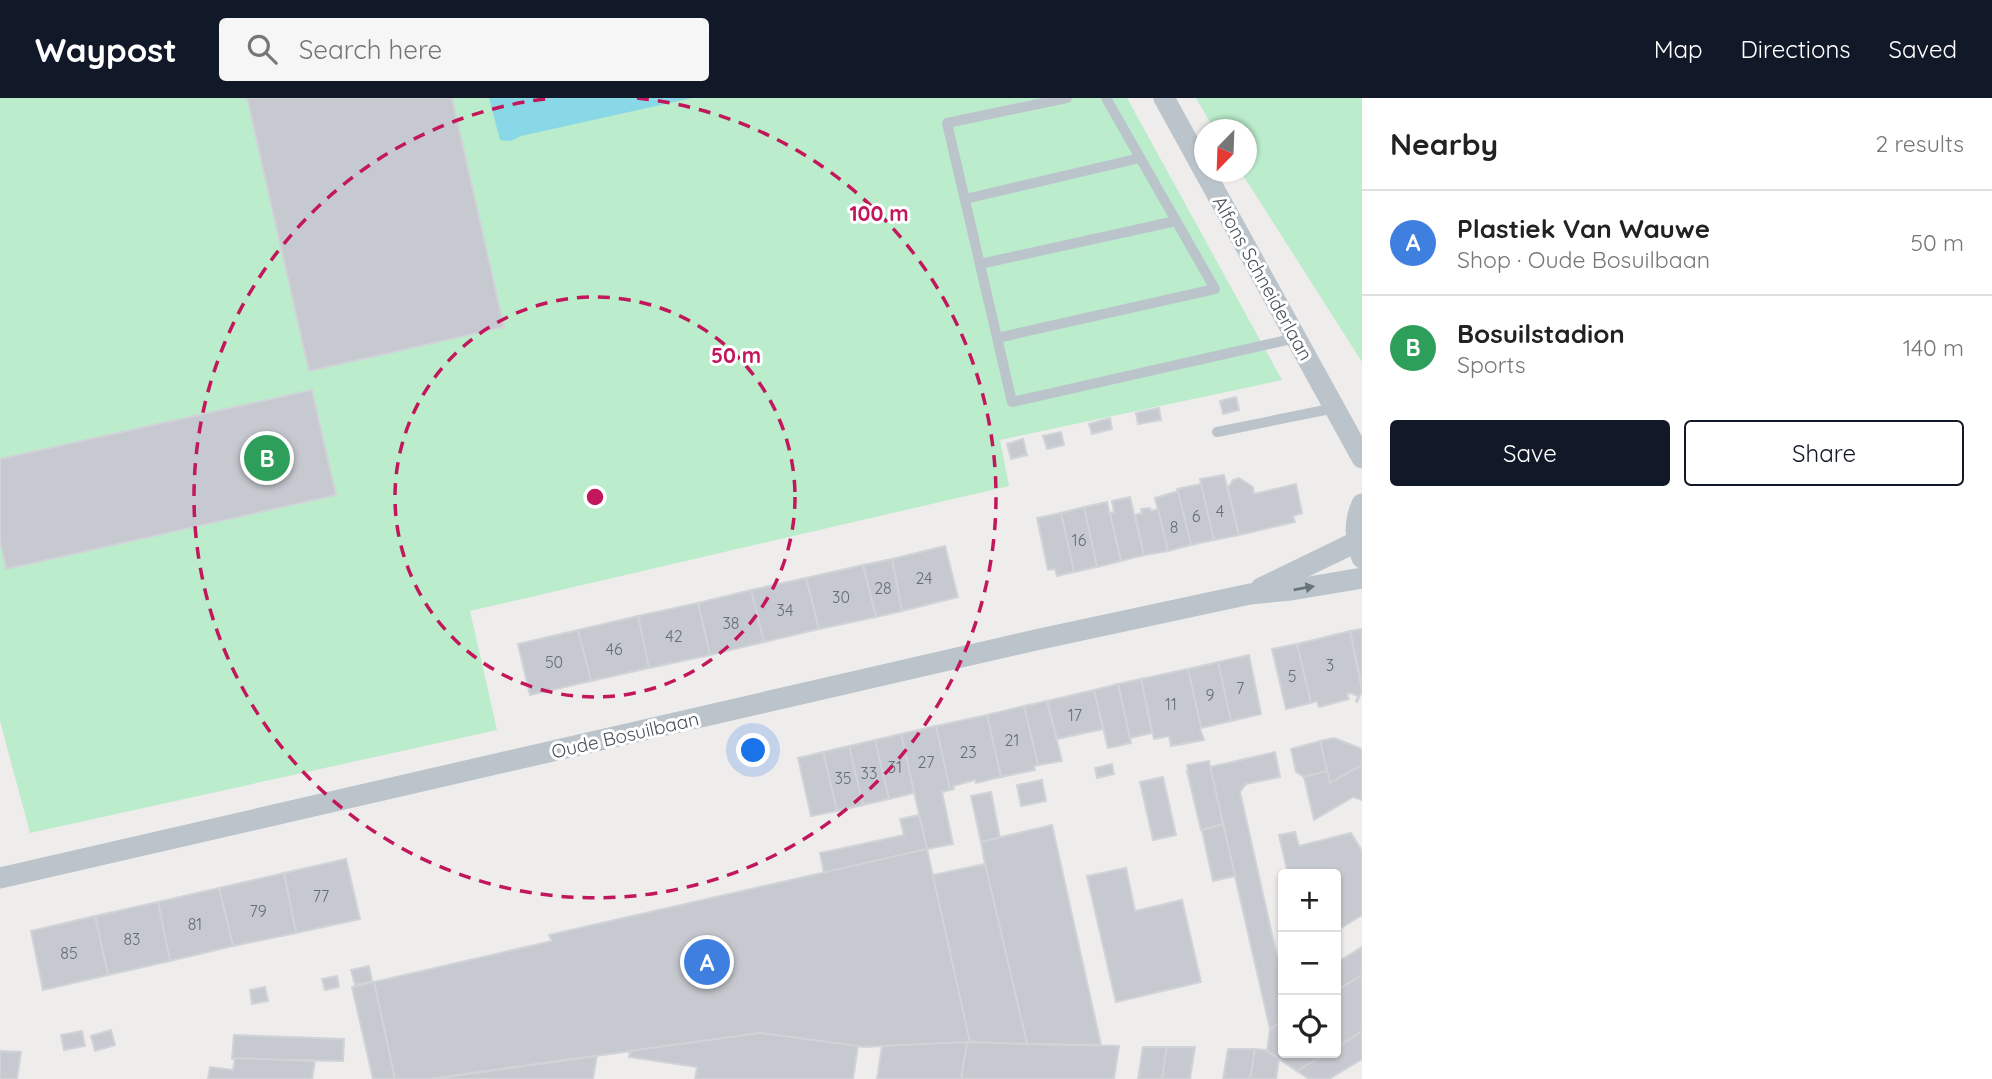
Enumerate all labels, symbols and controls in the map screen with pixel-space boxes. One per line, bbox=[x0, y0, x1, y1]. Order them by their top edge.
search box bbox=[219, 18, 709, 81]
text: Waypost bbox=[35, 29, 177, 70]
icon: search bbox=[243, 30, 281, 68]
text: Search here bbox=[299, 33, 442, 66]
text: Map bbox=[1654, 34, 1703, 64]
text: Directions bbox=[1741, 34, 1851, 64]
text: Saved bbox=[1889, 34, 1957, 64]
north arrow bbox=[1194, 119, 1257, 182]
text: Nearby bbox=[1390, 125, 1498, 163]
text: 2 results bbox=[1875, 129, 1964, 158]
street label: Alfons Schneiderlaan bbox=[1208, 191, 1318, 365]
text: 100 m bbox=[849, 200, 909, 226]
text: Plastiek Van Wauwe bbox=[1457, 212, 1710, 245]
text: A bbox=[1406, 228, 1420, 257]
text: 50 m bbox=[1911, 228, 1964, 257]
text: Shop · Oude Bosuilbaan bbox=[1457, 245, 1710, 274]
text: Bosuilstadion bbox=[1457, 317, 1625, 350]
text: B bbox=[1405, 333, 1421, 362]
text: 140 m bbox=[1903, 333, 1964, 362]
text: 50 m bbox=[711, 342, 761, 368]
text: Sports bbox=[1457, 350, 1526, 379]
button: Save bbox=[1390, 420, 1670, 486]
button: Share bbox=[1684, 420, 1964, 486]
pin: B bbox=[244, 432, 290, 484]
centre of rings bbox=[583, 485, 607, 509]
house number: 4 bbox=[1216, 501, 1224, 521]
house number: 6 bbox=[1192, 506, 1201, 526]
house number: 8 bbox=[1170, 517, 1178, 537]
house number: 16 bbox=[1072, 530, 1087, 550]
house number: 24 bbox=[915, 568, 933, 588]
house number: 28 bbox=[874, 578, 892, 598]
one-way arrow bbox=[1293, 582, 1315, 593]
house number: 30 bbox=[832, 587, 850, 607]
house number: 34 bbox=[777, 600, 793, 620]
house number: 38 bbox=[722, 613, 740, 633]
house number: 42 bbox=[665, 626, 683, 646]
house number: 46 bbox=[605, 639, 623, 659]
house number: 50 bbox=[545, 652, 563, 672]
house number: 3 bbox=[1326, 655, 1334, 675]
house number: 5 bbox=[1288, 666, 1296, 686]
house number: 7 bbox=[1236, 678, 1244, 698]
house number: 9 bbox=[1206, 685, 1215, 705]
house number: 11 bbox=[1165, 694, 1177, 714]
house number: 17 bbox=[1068, 705, 1082, 725]
street label: Oude Bosuilbaan bbox=[549, 706, 701, 764]
house number: 21 bbox=[1005, 730, 1019, 750]
your location bbox=[736, 733, 770, 767]
house number: 23 bbox=[959, 742, 977, 762]
house number: 27 bbox=[918, 752, 934, 772]
house number: 31 bbox=[888, 757, 902, 777]
house number: 33 bbox=[861, 763, 877, 783]
house number: 35 bbox=[834, 768, 852, 788]
map controls bbox=[1278, 869, 1341, 1058]
button: + bbox=[1278, 869, 1341, 932]
house number: 77 bbox=[313, 886, 329, 906]
house number: 79 bbox=[249, 901, 267, 921]
house number: 81 bbox=[188, 914, 202, 934]
house number: 83 bbox=[123, 929, 141, 949]
button: − bbox=[1278, 932, 1341, 995]
pin: A bbox=[684, 936, 730, 988]
house number: 85 bbox=[60, 943, 78, 963]
button: locate bbox=[1278, 995, 1341, 1058]

